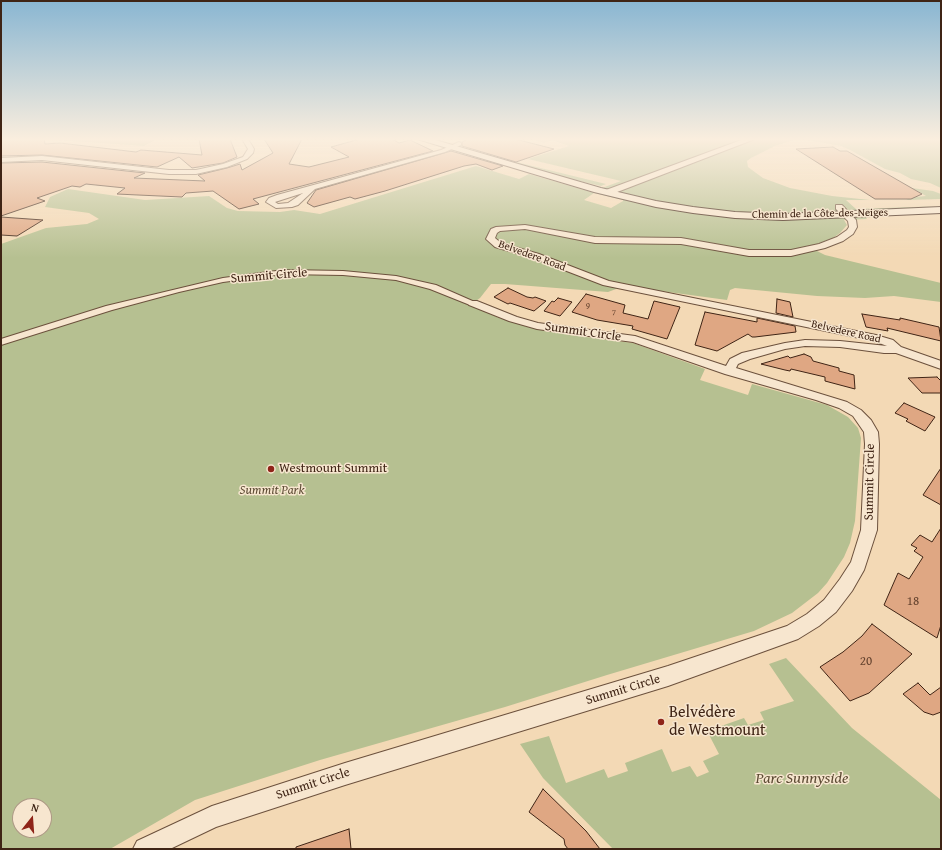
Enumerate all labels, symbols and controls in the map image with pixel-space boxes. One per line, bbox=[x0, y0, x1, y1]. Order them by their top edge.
street label: Chemin de la Côte-des-Neiges bbox=[752, 206, 888, 222]
street label: Belvedere Road bbox=[496, 238, 568, 274]
street label: Summit Circle bbox=[230, 265, 308, 287]
house number: 9 bbox=[586, 301, 590, 311]
house number: 7 bbox=[612, 308, 616, 318]
street label: Belvedere Road bbox=[810, 318, 882, 346]
street label: Summit Circle bbox=[544, 319, 622, 345]
street label: Summit Circle bbox=[862, 443, 878, 521]
place label: Westmount Summit bbox=[279, 461, 387, 477]
marker: Westmount Summit bbox=[266, 464, 276, 474]
park label: Summit Park bbox=[240, 483, 304, 499]
house number: 18 bbox=[907, 594, 919, 610]
house number: 20 bbox=[860, 654, 872, 670]
street label: Summit Circle bbox=[584, 671, 662, 709]
place label: Belvédère de Westmount bbox=[669, 703, 766, 741]
marker: Belvédère de Westmount bbox=[656, 717, 666, 727]
street label: Summit Circle bbox=[274, 765, 352, 803]
park label: Parc Sunnyside bbox=[755, 769, 849, 789]
north arrow bbox=[12, 798, 52, 838]
text: N bbox=[29, 799, 41, 816]

